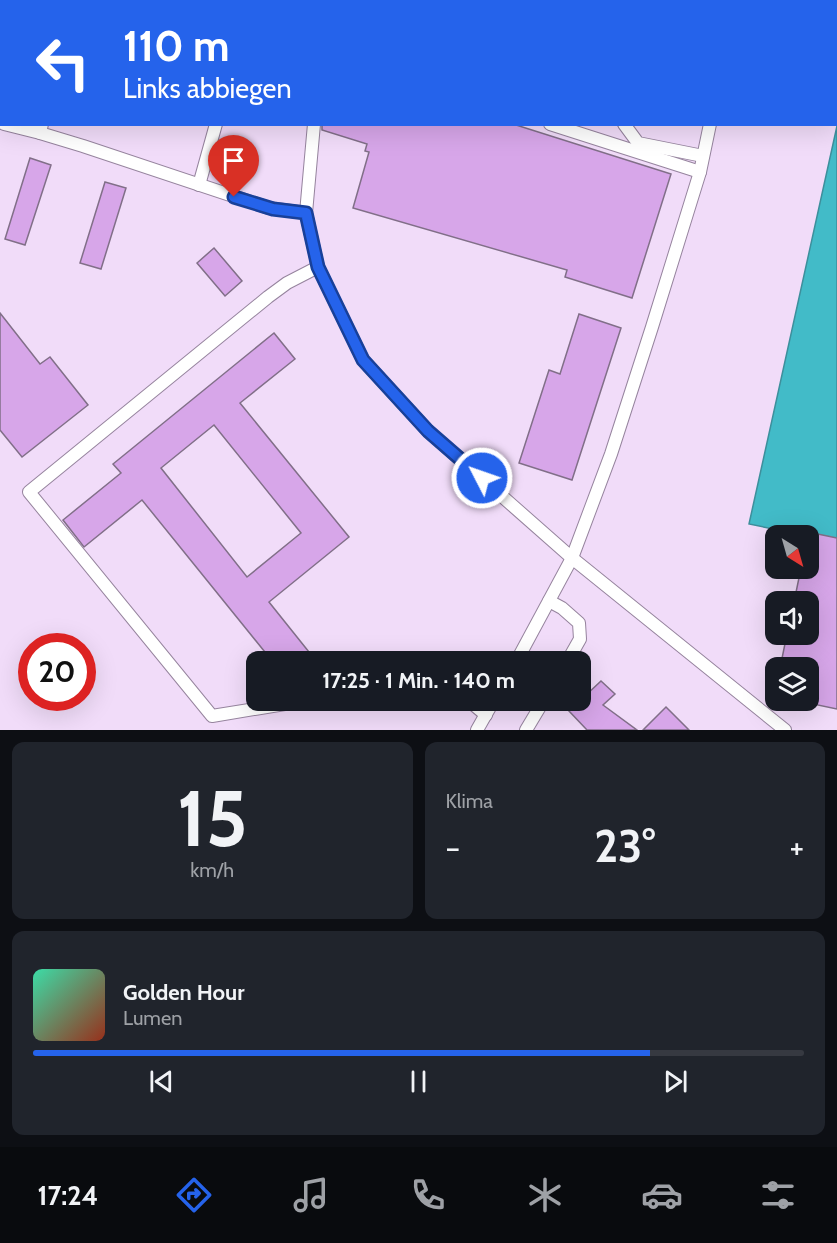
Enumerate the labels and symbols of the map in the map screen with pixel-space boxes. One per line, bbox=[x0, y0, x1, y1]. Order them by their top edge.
pin bbox=[208, 135, 259, 197]
position arrow bbox=[450, 446, 514, 510]
north arrow bbox=[765, 525, 819, 579]
speed limit sign: 20 bbox=[18, 633, 96, 711]

